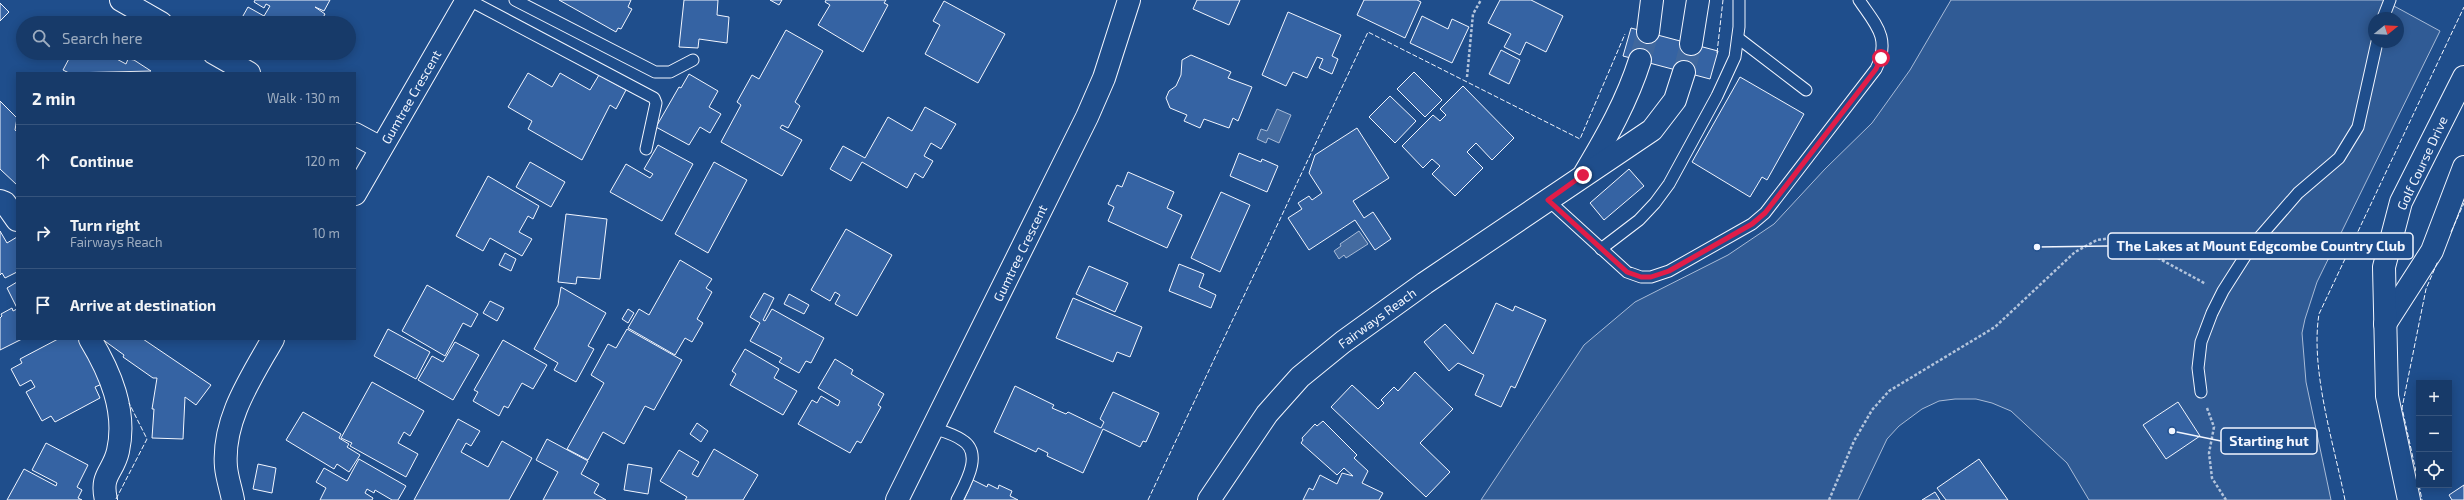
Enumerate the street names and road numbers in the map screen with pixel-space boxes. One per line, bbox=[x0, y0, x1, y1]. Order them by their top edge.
street label: Gumtree Crescent bbox=[378, 47, 444, 147]
street label: Golf Course Drive bbox=[2393, 114, 2451, 212]
street label: Gumtree Crescent bbox=[990, 202, 1050, 304]
street label: Fairways Reach bbox=[1335, 284, 1419, 352]

